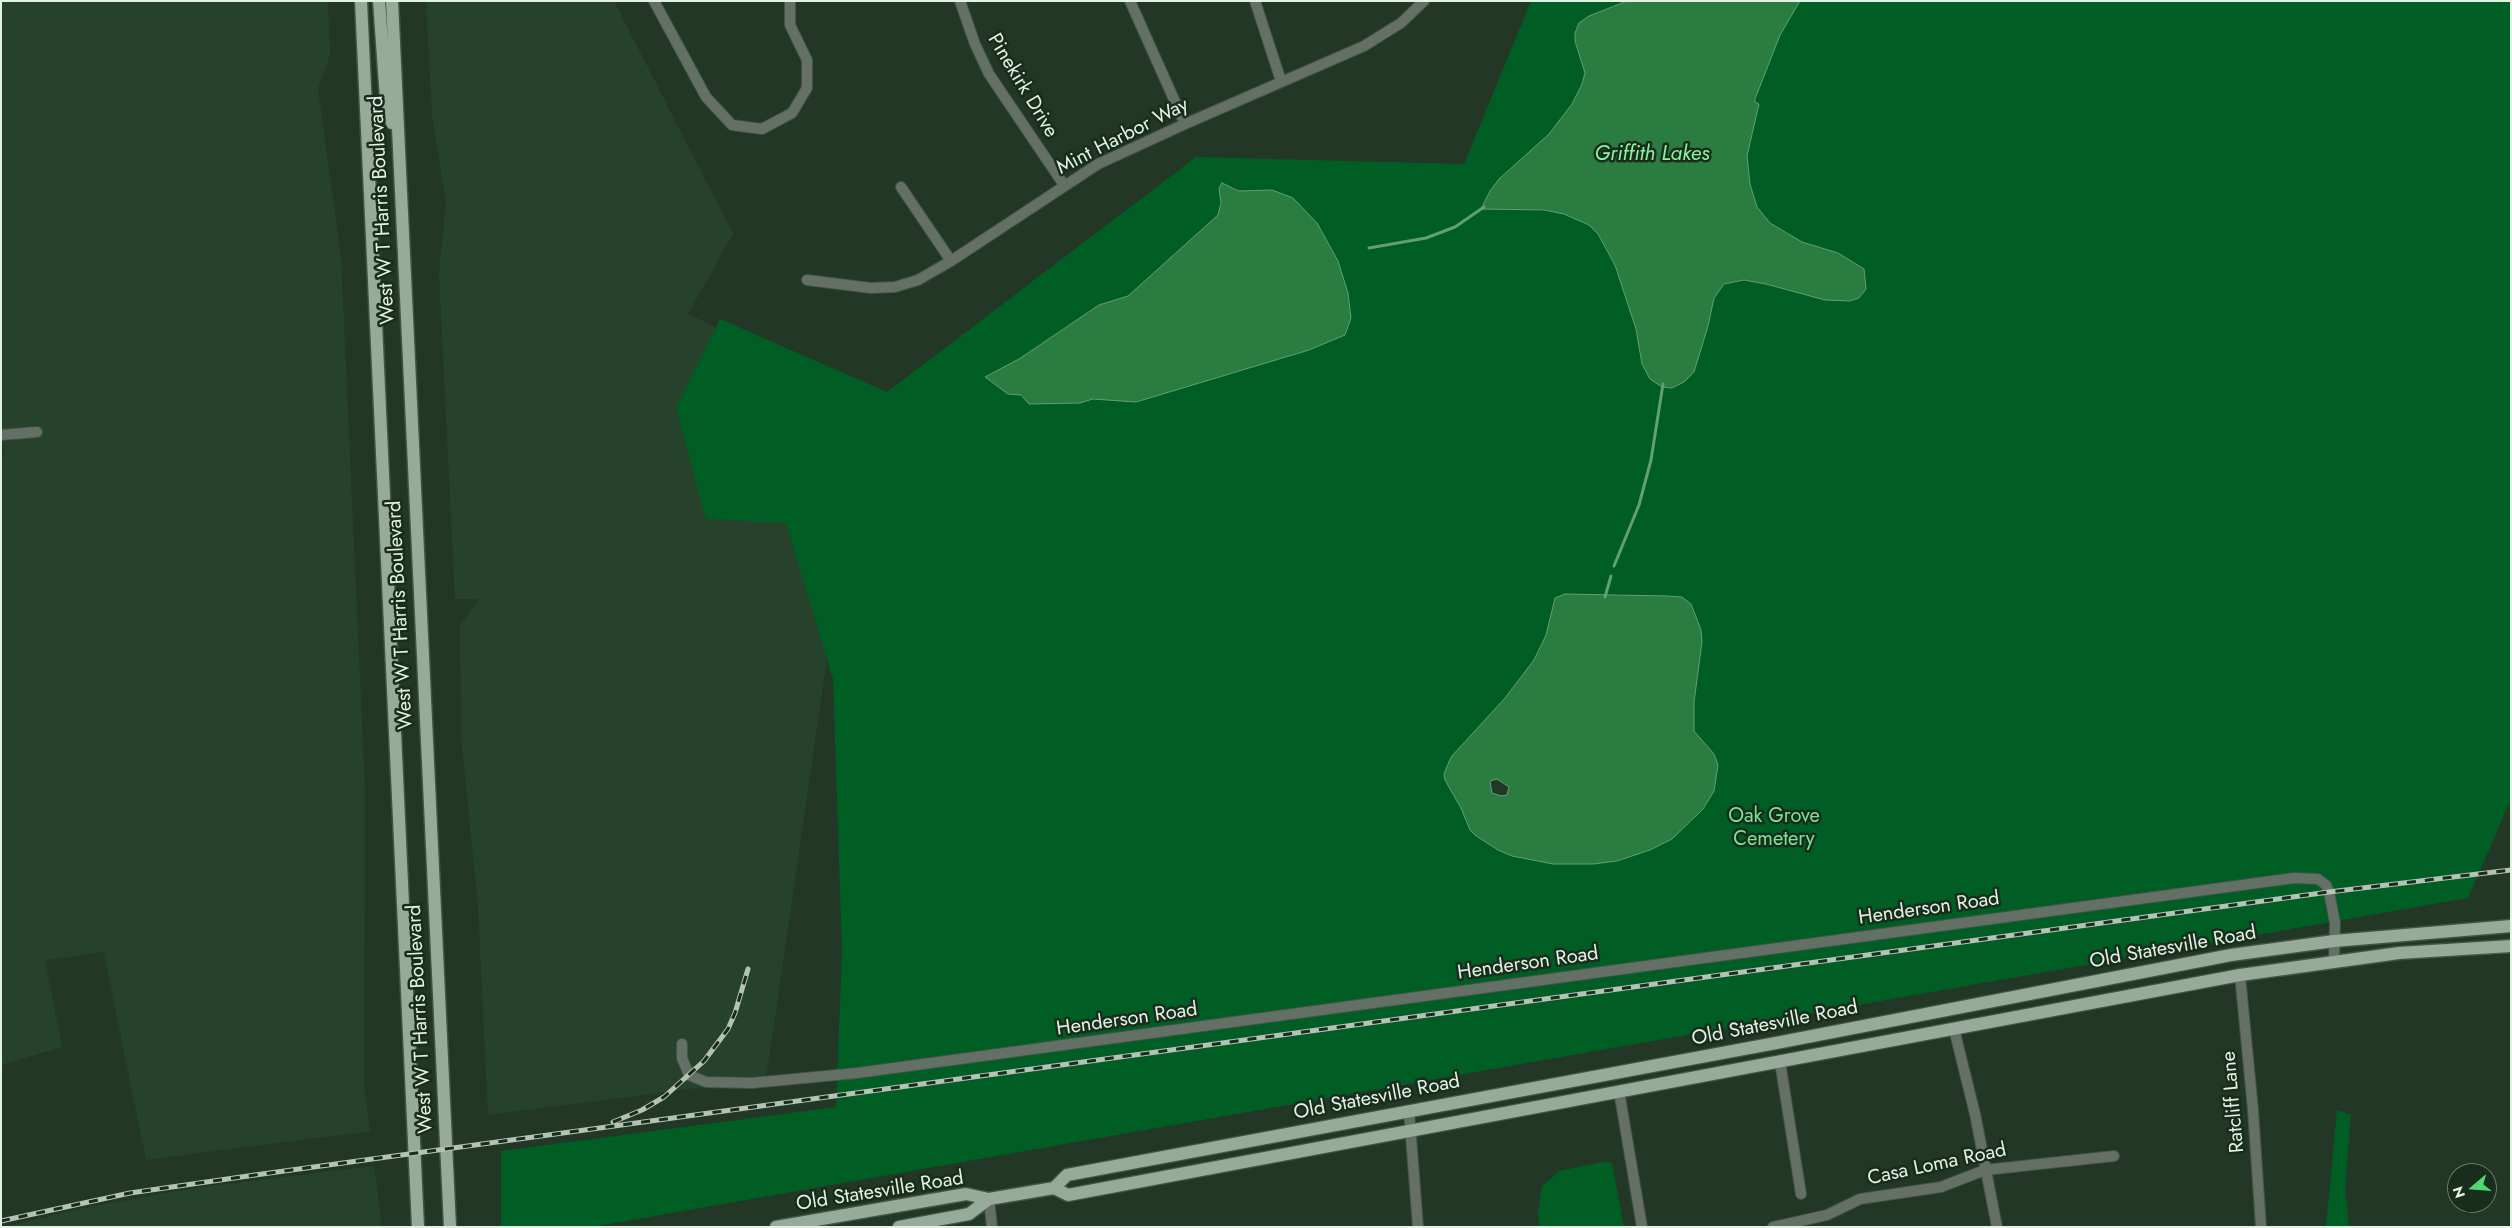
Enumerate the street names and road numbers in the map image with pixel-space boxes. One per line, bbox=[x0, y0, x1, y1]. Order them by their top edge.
street label: Pinekirk Drive bbox=[982, 30, 1062, 142]
street label: Mint Harbor Way bbox=[1053, 93, 1193, 181]
street label: West W T Harris Boulevard bbox=[365, 95, 401, 325]
street label: West W T Harris Boulevard bbox=[383, 500, 419, 730]
street label: Henderson Road bbox=[1857, 887, 2001, 931]
street label: West W T Harris Boulevard bbox=[403, 904, 439, 1134]
street label: Old Statesville Road bbox=[2088, 922, 2258, 974]
street label: Henderson Road bbox=[1456, 942, 1600, 986]
street label: Old Statesville Road bbox=[1690, 996, 1860, 1052]
street label: Henderson Road bbox=[1055, 998, 1199, 1042]
street label: Ratcliff Lane bbox=[2218, 1050, 2250, 1154]
street label: Old Statesville Road bbox=[1292, 1070, 1462, 1126]
street label: Casa Loma Road bbox=[1865, 1139, 2009, 1191]
street label: Old Statesville Road bbox=[795, 1167, 965, 1217]

